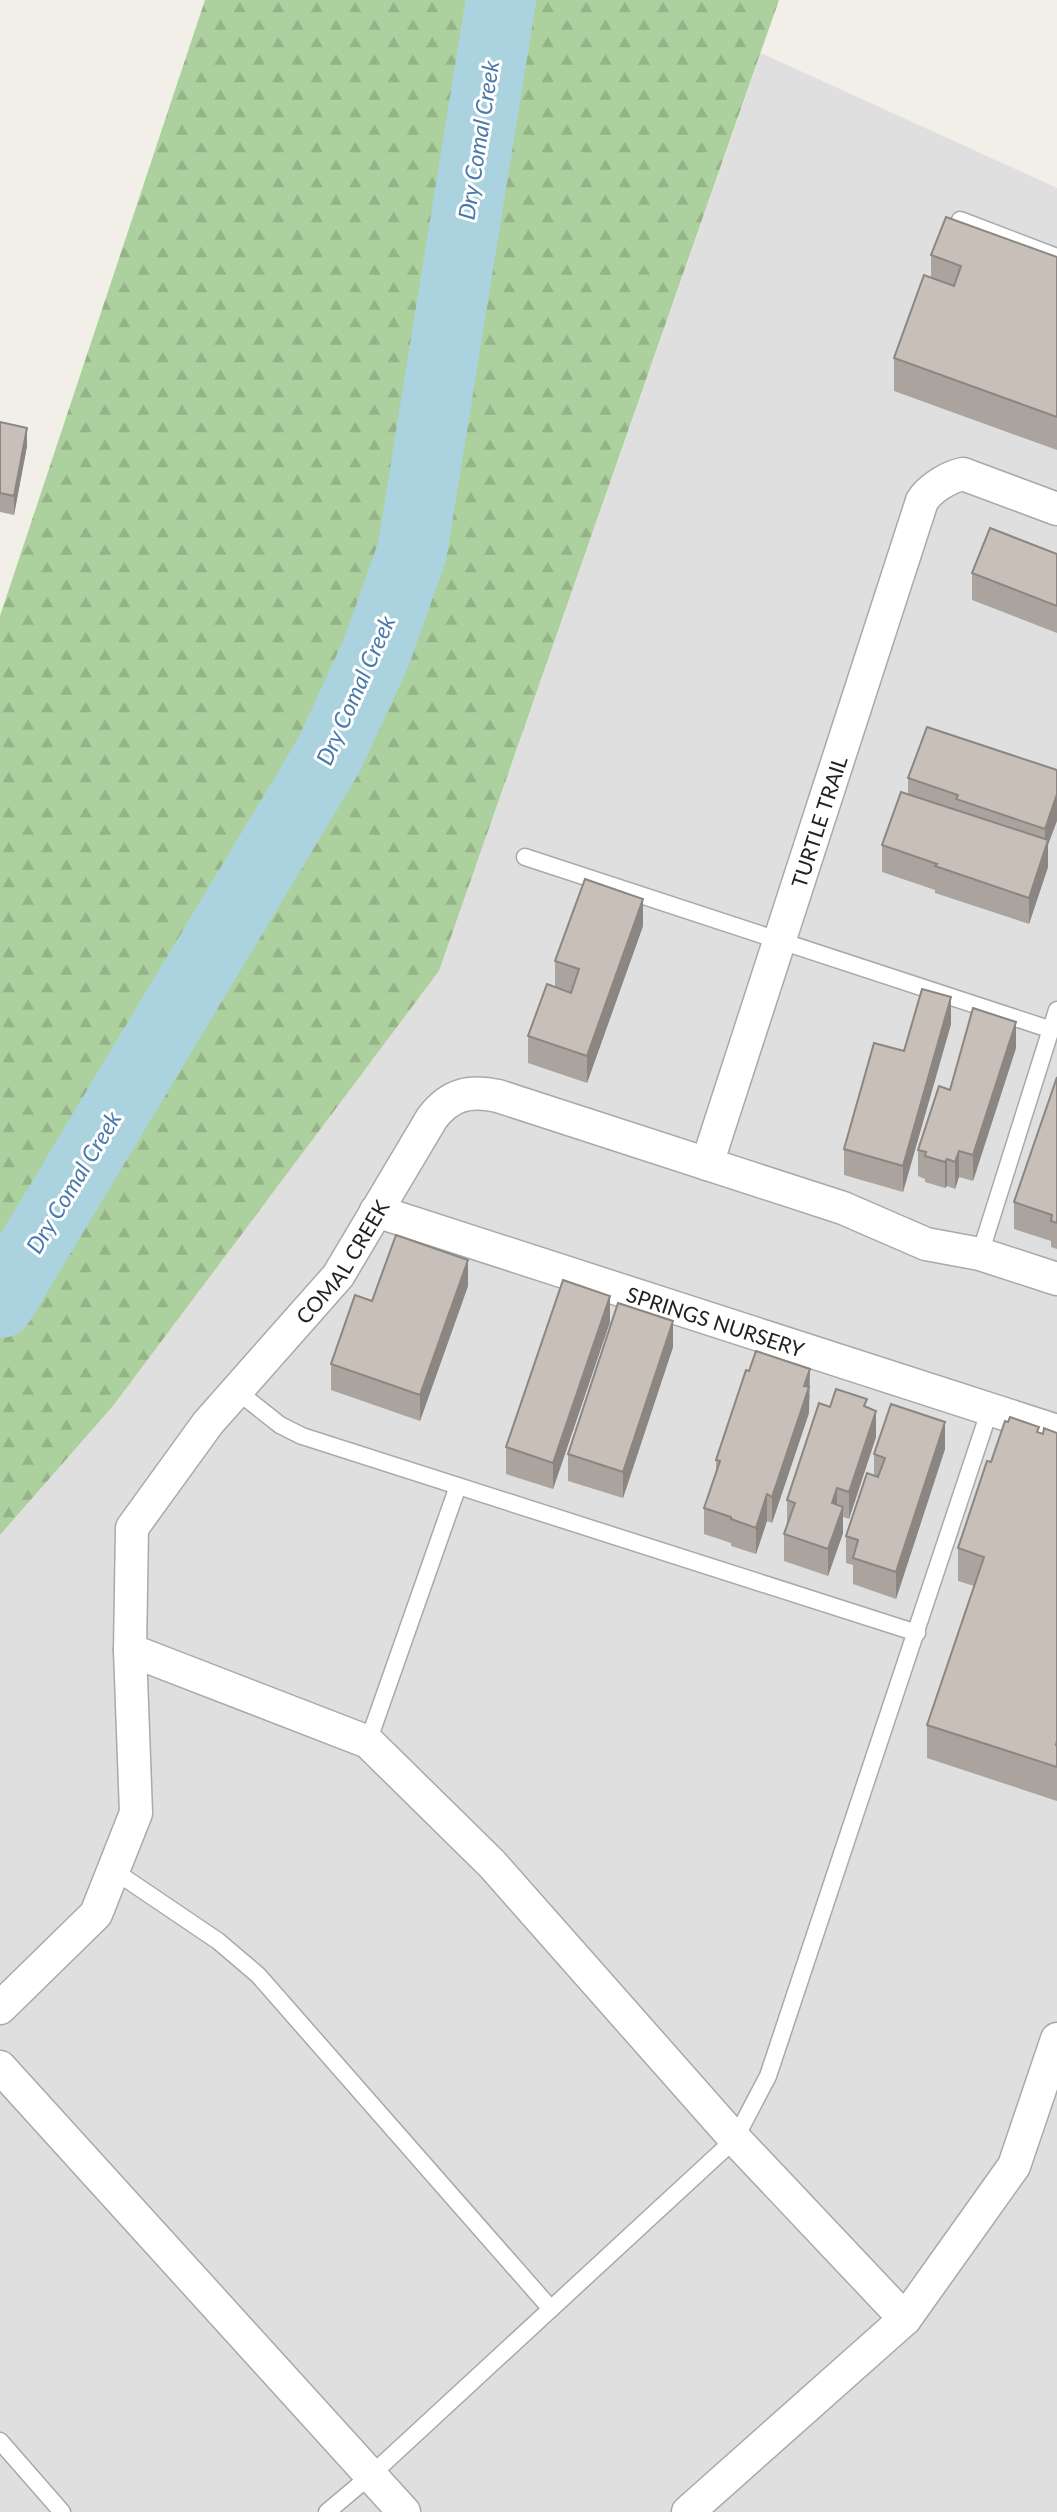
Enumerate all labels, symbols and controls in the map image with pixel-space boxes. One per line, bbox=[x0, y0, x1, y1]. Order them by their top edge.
water label: Dry Comal Creek bbox=[452, 57, 505, 222]
water label: Dry Comal Creek bbox=[310, 610, 401, 769]
street label: TURTLE TRAIL bbox=[785, 752, 851, 891]
water label: Dry Comal Creek bbox=[20, 1105, 127, 1258]
street label: COMAL CREEK bbox=[290, 1195, 393, 1328]
street label: SPRINGS NURSERY bbox=[624, 1280, 809, 1361]

